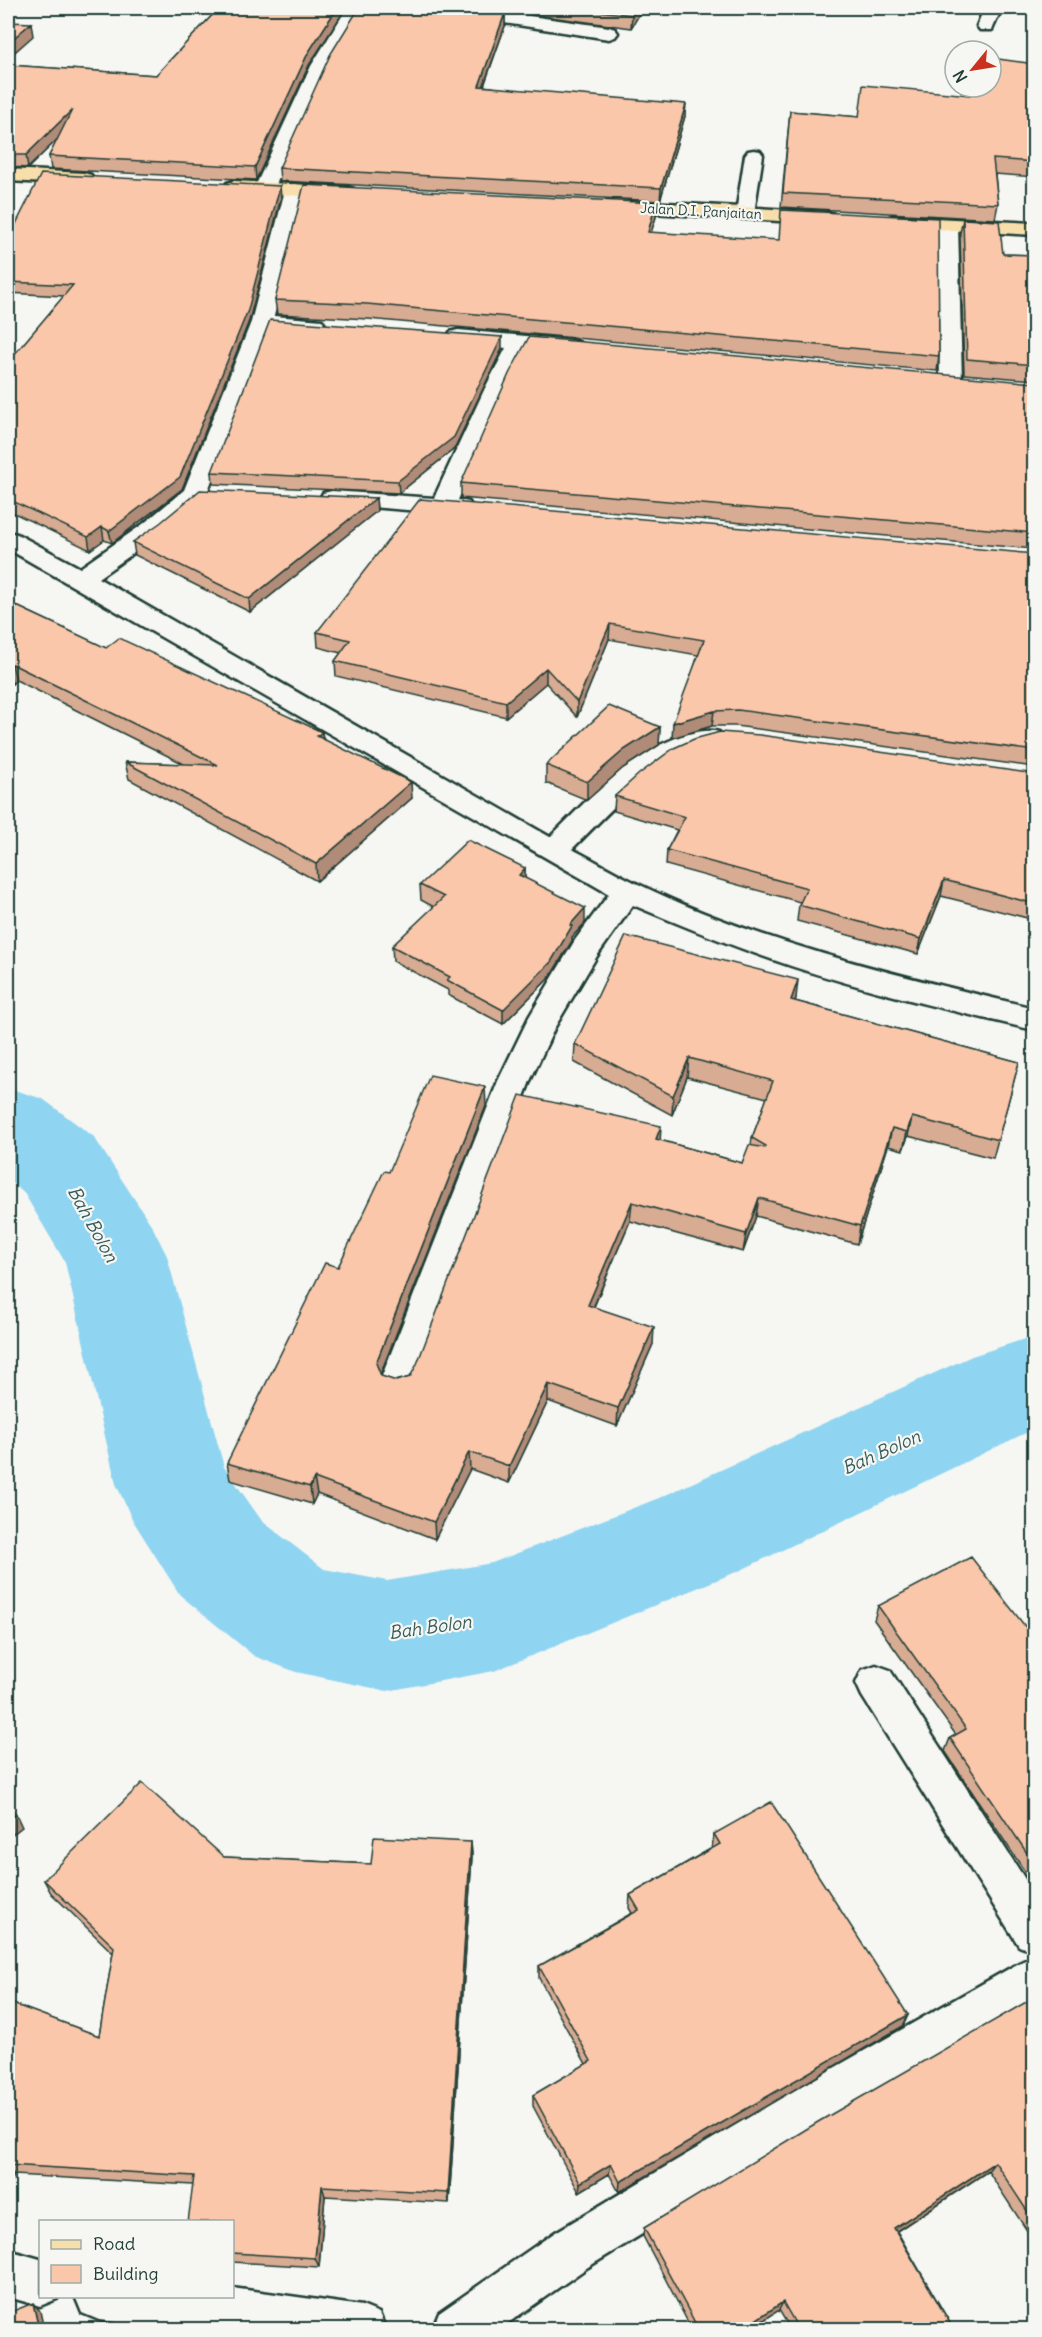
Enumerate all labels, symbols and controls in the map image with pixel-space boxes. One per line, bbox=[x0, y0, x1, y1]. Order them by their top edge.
north arrow bbox=[943, 39, 1003, 99]
text: N bbox=[949, 67, 971, 86]
street label: Jalan D.I. Panjaitan bbox=[640, 199, 762, 223]
water label: Bah Bolon bbox=[63, 1182, 124, 1266]
water label: Bah Bolon bbox=[838, 1424, 924, 1479]
water label: Bah Bolon bbox=[387, 1610, 473, 1644]
legend bbox=[39, 2220, 234, 2298]
text: Road bbox=[93, 2232, 136, 2255]
text: Building bbox=[93, 2262, 158, 2285]

